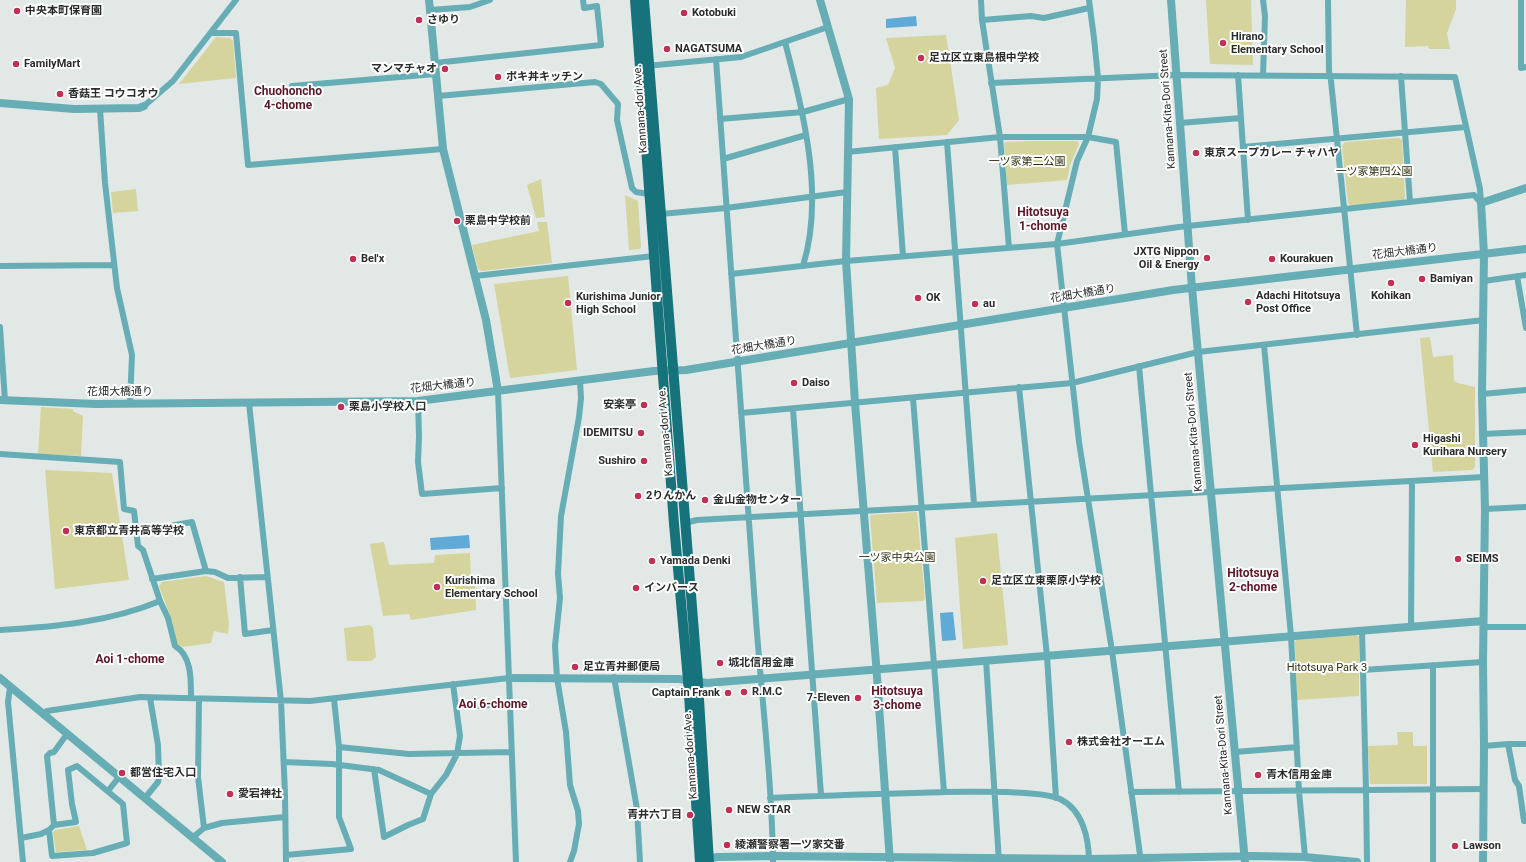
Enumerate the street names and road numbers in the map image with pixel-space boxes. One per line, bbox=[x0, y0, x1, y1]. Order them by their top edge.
street label: Kannana-Kita-Dori Street bbox=[1157, 49, 1179, 169]
street label: Kannana-dori Ave. bbox=[631, 64, 651, 154]
street label: 花畑大橋通り bbox=[1371, 241, 1439, 263]
street label: 花畑大橋通り bbox=[1049, 282, 1117, 306]
street label: 花畑大橋通り bbox=[730, 334, 798, 358]
street label: Kannana-Kita-Dori Street bbox=[1182, 372, 1206, 492]
street label: 花畑大橋通り bbox=[409, 376, 477, 396]
street label: 花畑大橋通り bbox=[87, 385, 153, 399]
street label: Kannana-dori Ave. bbox=[656, 387, 676, 477]
street label: Kannana-Kita-Dori Street bbox=[1212, 695, 1236, 815]
street label: Kannana-dori Ave. bbox=[681, 710, 701, 800]

